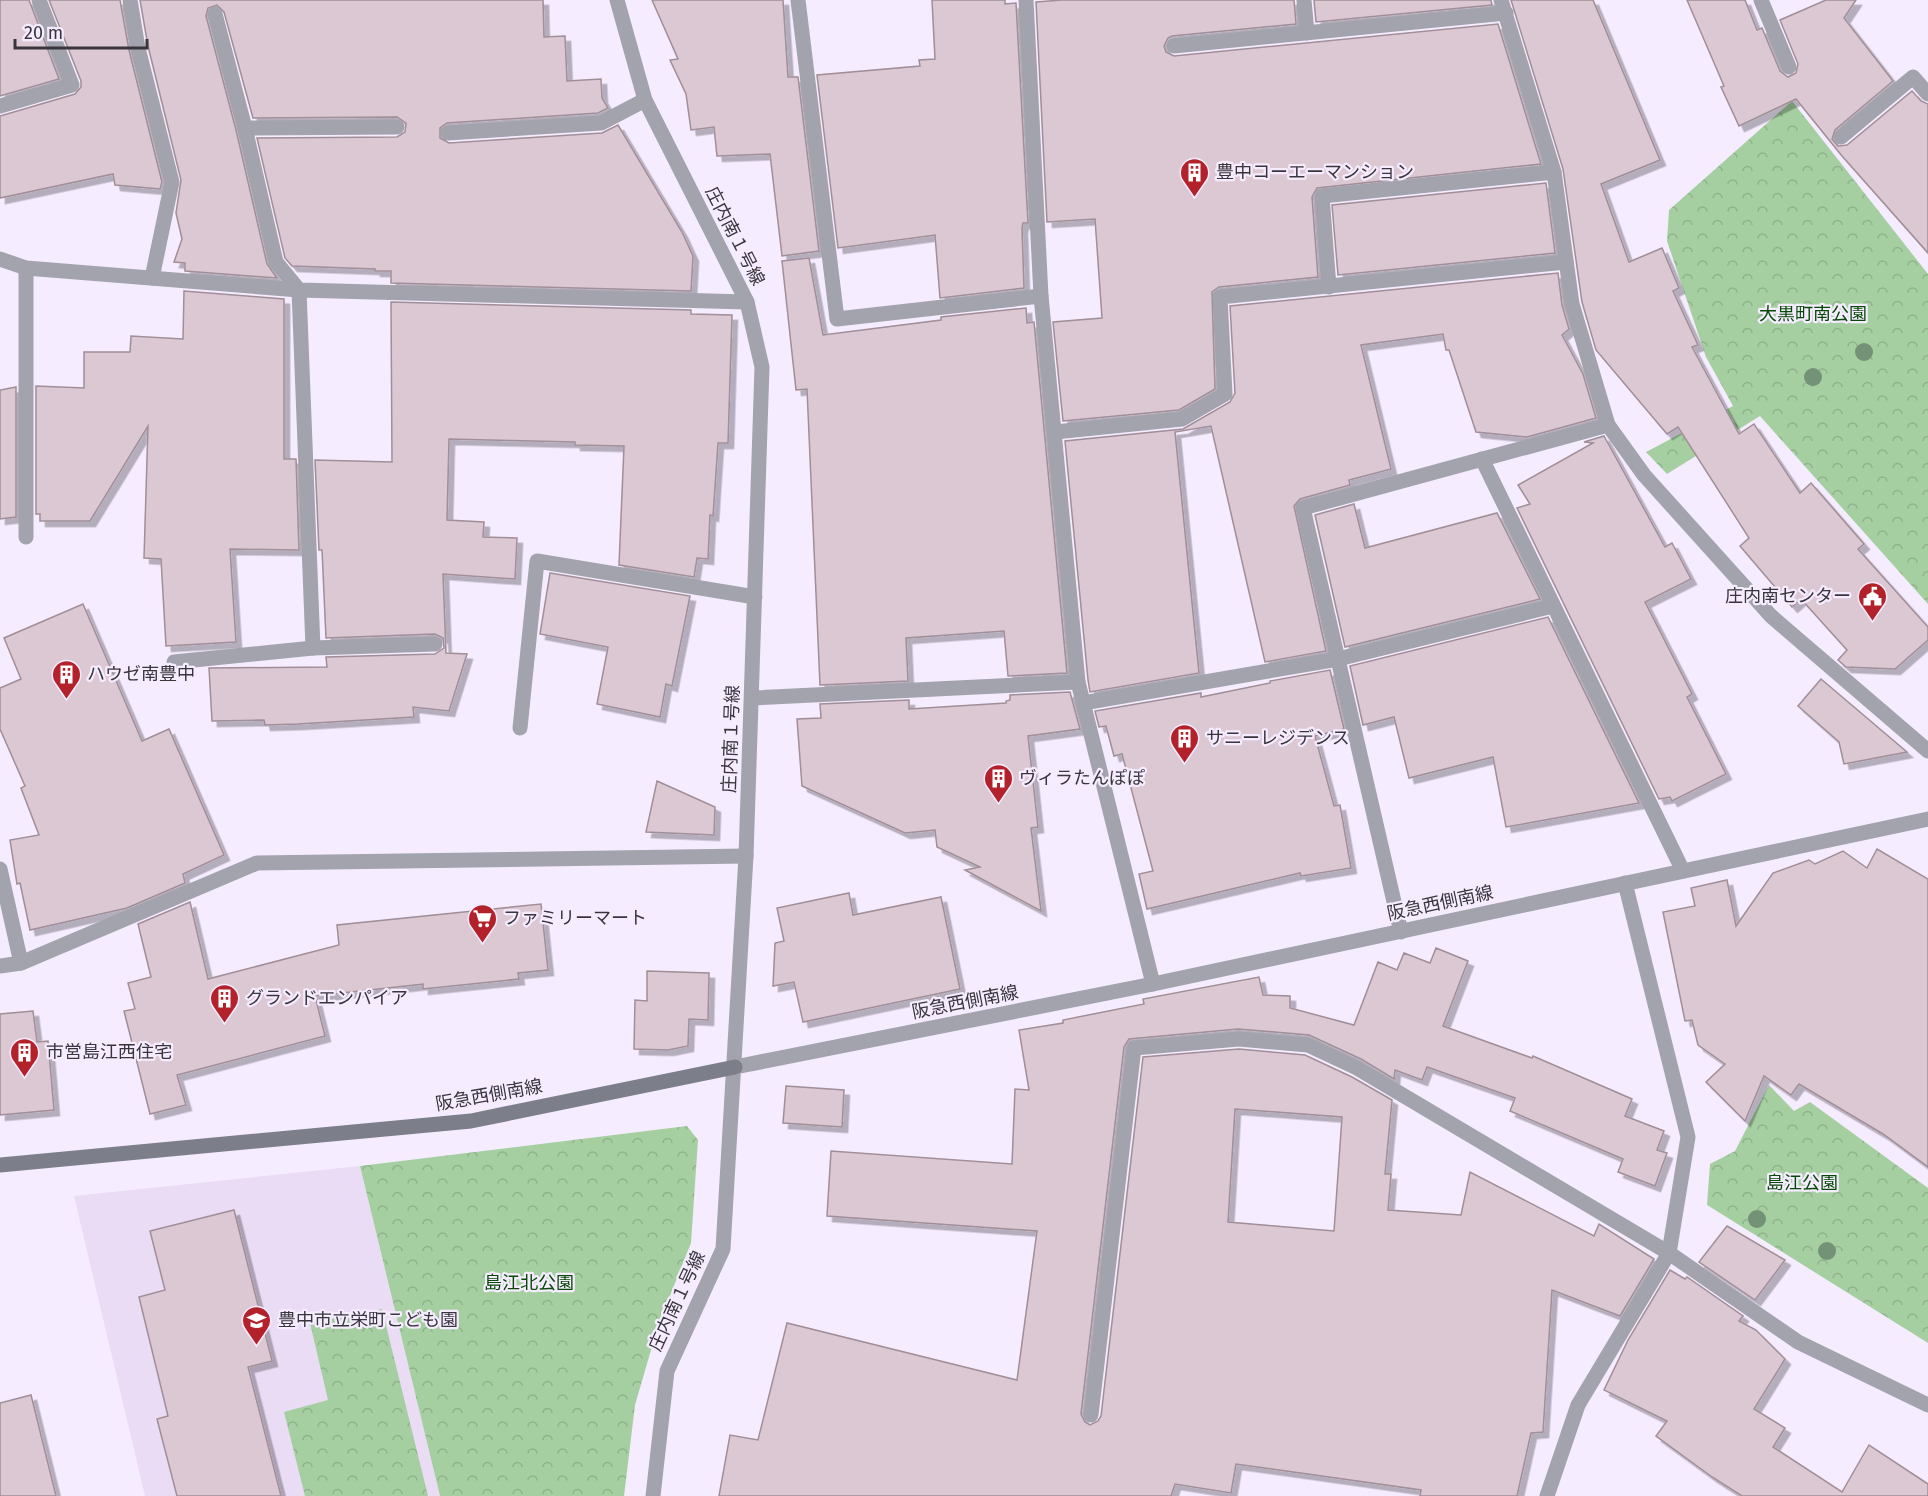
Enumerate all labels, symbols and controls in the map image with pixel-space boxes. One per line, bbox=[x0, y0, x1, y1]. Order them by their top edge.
scale bar bbox=[15, 12, 147, 50]
text: 20 m bbox=[24, 22, 63, 44]
building icon: 豊中コーエーマンション bbox=[1179, 156, 1211, 198]
place label: 豊中コーエーマンション bbox=[1216, 161, 1414, 183]
street label: 庄内南１号線 bbox=[701, 183, 769, 289]
park label: 大黒町南公園 bbox=[1759, 303, 1867, 325]
public building icon: 庄内南センター bbox=[1856, 580, 1888, 622]
place label: 庄内南センター bbox=[1725, 585, 1851, 607]
building icon: ハウゼ南豊中 bbox=[50, 658, 82, 700]
place label: ハウゼ南豊中 bbox=[87, 663, 195, 685]
street label: 庄内南１号線 bbox=[718, 685, 744, 793]
building icon: サニーレジデンス bbox=[1169, 722, 1201, 764]
place label: サニーレジデンス bbox=[1206, 727, 1350, 749]
building icon: ヴィラたんぽぽ bbox=[982, 762, 1014, 804]
place label: ヴィラたんぽぽ bbox=[1019, 767, 1145, 789]
street label: 阪急西側南線 bbox=[1385, 881, 1495, 925]
supermarket icon: ファミリーマート bbox=[466, 902, 498, 944]
place label: ファミリーマート bbox=[503, 907, 647, 929]
street label: 阪急西側南線 bbox=[910, 981, 1020, 1023]
building icon: グランドエンパイア bbox=[209, 982, 241, 1024]
place label: グランドエンパイア bbox=[246, 987, 408, 1009]
building icon: 市営島江西住宅 bbox=[9, 1036, 41, 1078]
place label: 市営島江西住宅 bbox=[46, 1041, 172, 1063]
street label: 阪急西側南線 bbox=[434, 1075, 544, 1115]
park label: 島江公園 bbox=[1766, 1172, 1838, 1194]
street label: 庄内南１号線 bbox=[644, 1247, 710, 1355]
park label: 島江北公園 bbox=[484, 1272, 574, 1294]
school or university icon: 豊中市立栄町こども園 bbox=[241, 1304, 273, 1346]
place label: 豊中市立栄町こども園 bbox=[278, 1309, 458, 1331]

